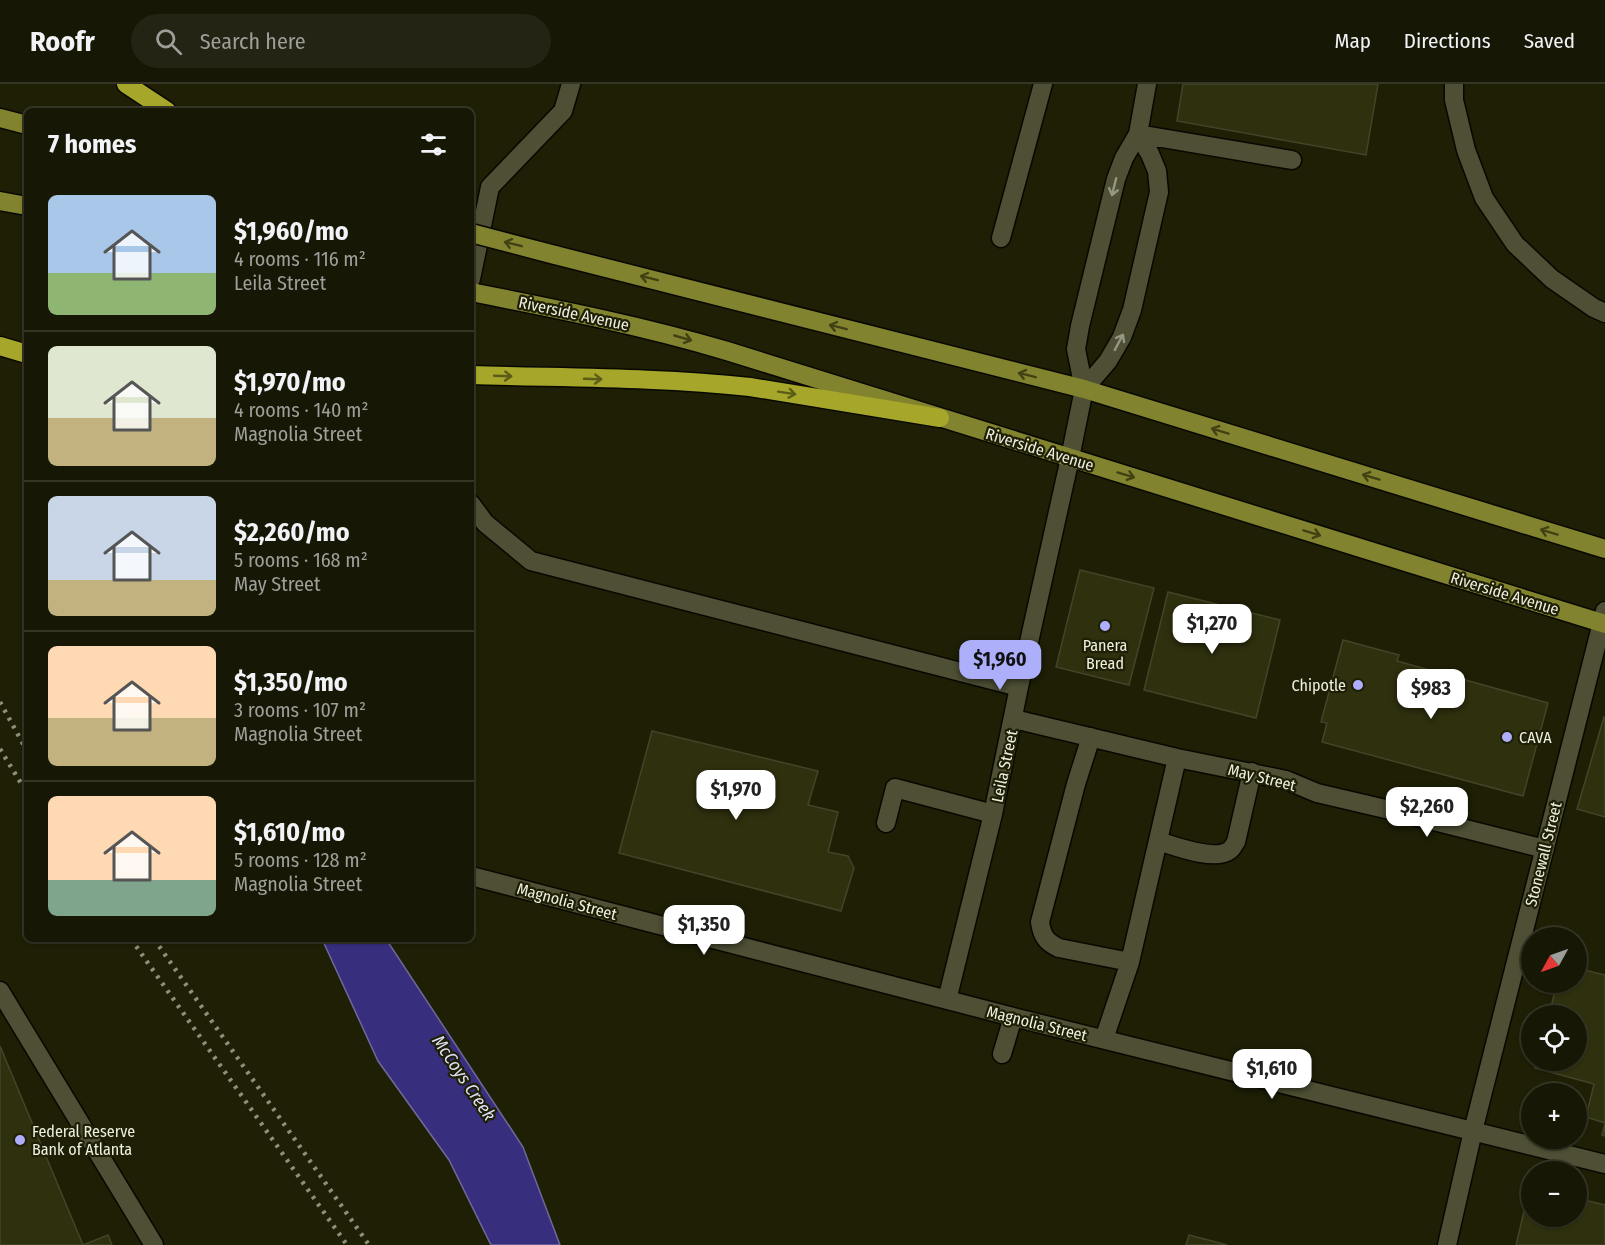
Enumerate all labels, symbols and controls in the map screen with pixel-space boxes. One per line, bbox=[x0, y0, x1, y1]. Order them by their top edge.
search box bbox=[131, 14, 551, 68]
text: Roofr bbox=[30, 25, 95, 58]
icon: search bbox=[152, 25, 185, 58]
text: Search here bbox=[200, 28, 306, 55]
text: Map bbox=[1334, 28, 1371, 54]
text: Directions bbox=[1404, 28, 1491, 54]
text: Saved bbox=[1524, 28, 1575, 54]
icon: filters bbox=[417, 128, 450, 161]
text: 7 homes bbox=[48, 129, 136, 160]
one-way arrow bbox=[1108, 177, 1120, 196]
text: $1,960/mo bbox=[234, 216, 349, 247]
icon: home bbox=[96, 219, 168, 291]
one-way arrow bbox=[504, 237, 523, 249]
text: 4 rooms · 116 m² bbox=[234, 247, 366, 271]
text: Leila Street bbox=[234, 271, 326, 295]
one-way arrow bbox=[640, 272, 659, 284]
street label: Riverside Avenue bbox=[517, 293, 631, 334]
one-way arrow bbox=[829, 320, 848, 332]
one-way arrow bbox=[673, 333, 692, 344]
one-way arrow bbox=[1114, 334, 1125, 352]
text: $1,970/mo bbox=[234, 367, 346, 398]
one-way arrow bbox=[1018, 368, 1037, 380]
icon: home bbox=[96, 370, 168, 442]
one-way arrow bbox=[492, 370, 512, 382]
one-way arrow bbox=[582, 373, 602, 384]
one-way arrow bbox=[776, 388, 796, 399]
text: 4 rooms · 140 m² bbox=[234, 398, 369, 422]
text: Magnolia Street bbox=[234, 422, 362, 446]
street label: Riverside Avenue bbox=[983, 424, 1096, 475]
one-way arrow bbox=[1211, 425, 1230, 436]
one-way arrow bbox=[1116, 471, 1135, 482]
one-way arrow bbox=[1362, 471, 1381, 482]
text: $2,260/mo bbox=[234, 517, 350, 548]
icon: home bbox=[96, 520, 168, 592]
one-way arrow bbox=[1540, 526, 1559, 537]
one-way arrow bbox=[1302, 528, 1321, 539]
text: 5 rooms · 168 m² bbox=[234, 548, 368, 572]
street label: Riverside Avenue bbox=[1448, 568, 1561, 619]
text: May Street bbox=[234, 572, 321, 596]
pin: $1,270 bbox=[1163, 604, 1261, 655]
text: $1,270 bbox=[1187, 611, 1237, 635]
marker: Panera Bread bbox=[1098, 619, 1112, 633]
place label: Panera Bread bbox=[1083, 636, 1127, 673]
pin: $1,960 bbox=[951, 640, 1049, 691]
text: $1,960 bbox=[973, 647, 1027, 671]
text: $1,350/mo bbox=[234, 667, 348, 698]
pin: $983 bbox=[1395, 669, 1467, 720]
icon: home bbox=[96, 670, 168, 742]
place label: Chipotle bbox=[1292, 676, 1346, 695]
text: $983 bbox=[1411, 676, 1451, 700]
marker: Chipotle bbox=[1351, 678, 1365, 692]
text: 3 rooms · 107 m² bbox=[234, 698, 366, 722]
text: Magnolia Street bbox=[234, 722, 362, 746]
street label: Leila Street bbox=[988, 727, 1022, 804]
place label: CAVA bbox=[1519, 728, 1552, 747]
marker: CAVA bbox=[1500, 730, 1514, 744]
street label: May Street bbox=[1226, 760, 1299, 795]
pin: $1,970 bbox=[687, 770, 785, 821]
text: $1,970 bbox=[710, 777, 762, 801]
pin: $2,260 bbox=[1378, 787, 1476, 838]
text: $2,260 bbox=[1400, 794, 1454, 818]
street label: Stonewall Street bbox=[1521, 799, 1566, 908]
text: $1,610/mo bbox=[234, 817, 345, 848]
icon: home bbox=[96, 820, 168, 892]
text: 5 rooms · 128 m² bbox=[234, 848, 367, 872]
text: Magnolia Street bbox=[234, 872, 362, 896]
street label: Magnolia Street bbox=[515, 879, 620, 924]
pin: $1,350 bbox=[655, 905, 753, 956]
text: $1,350 bbox=[678, 912, 730, 936]
north arrow bbox=[1521, 927, 1587, 993]
map controls bbox=[1521, 927, 1587, 1227]
street label: Magnolia Street bbox=[985, 1002, 1090, 1045]
button: locate bbox=[1521, 1005, 1587, 1071]
water label: McCoys Creek bbox=[427, 1031, 501, 1125]
pin: $1,610 bbox=[1223, 1049, 1321, 1100]
text: $1,610 bbox=[1247, 1056, 1297, 1080]
button: + bbox=[1521, 1083, 1587, 1149]
place label: Federal Reserve Bank of Atlanta bbox=[32, 1122, 135, 1159]
marker: Federal Reserve Bank of Atlanta bbox=[13, 1133, 27, 1147]
button: − bbox=[1521, 1161, 1587, 1227]

